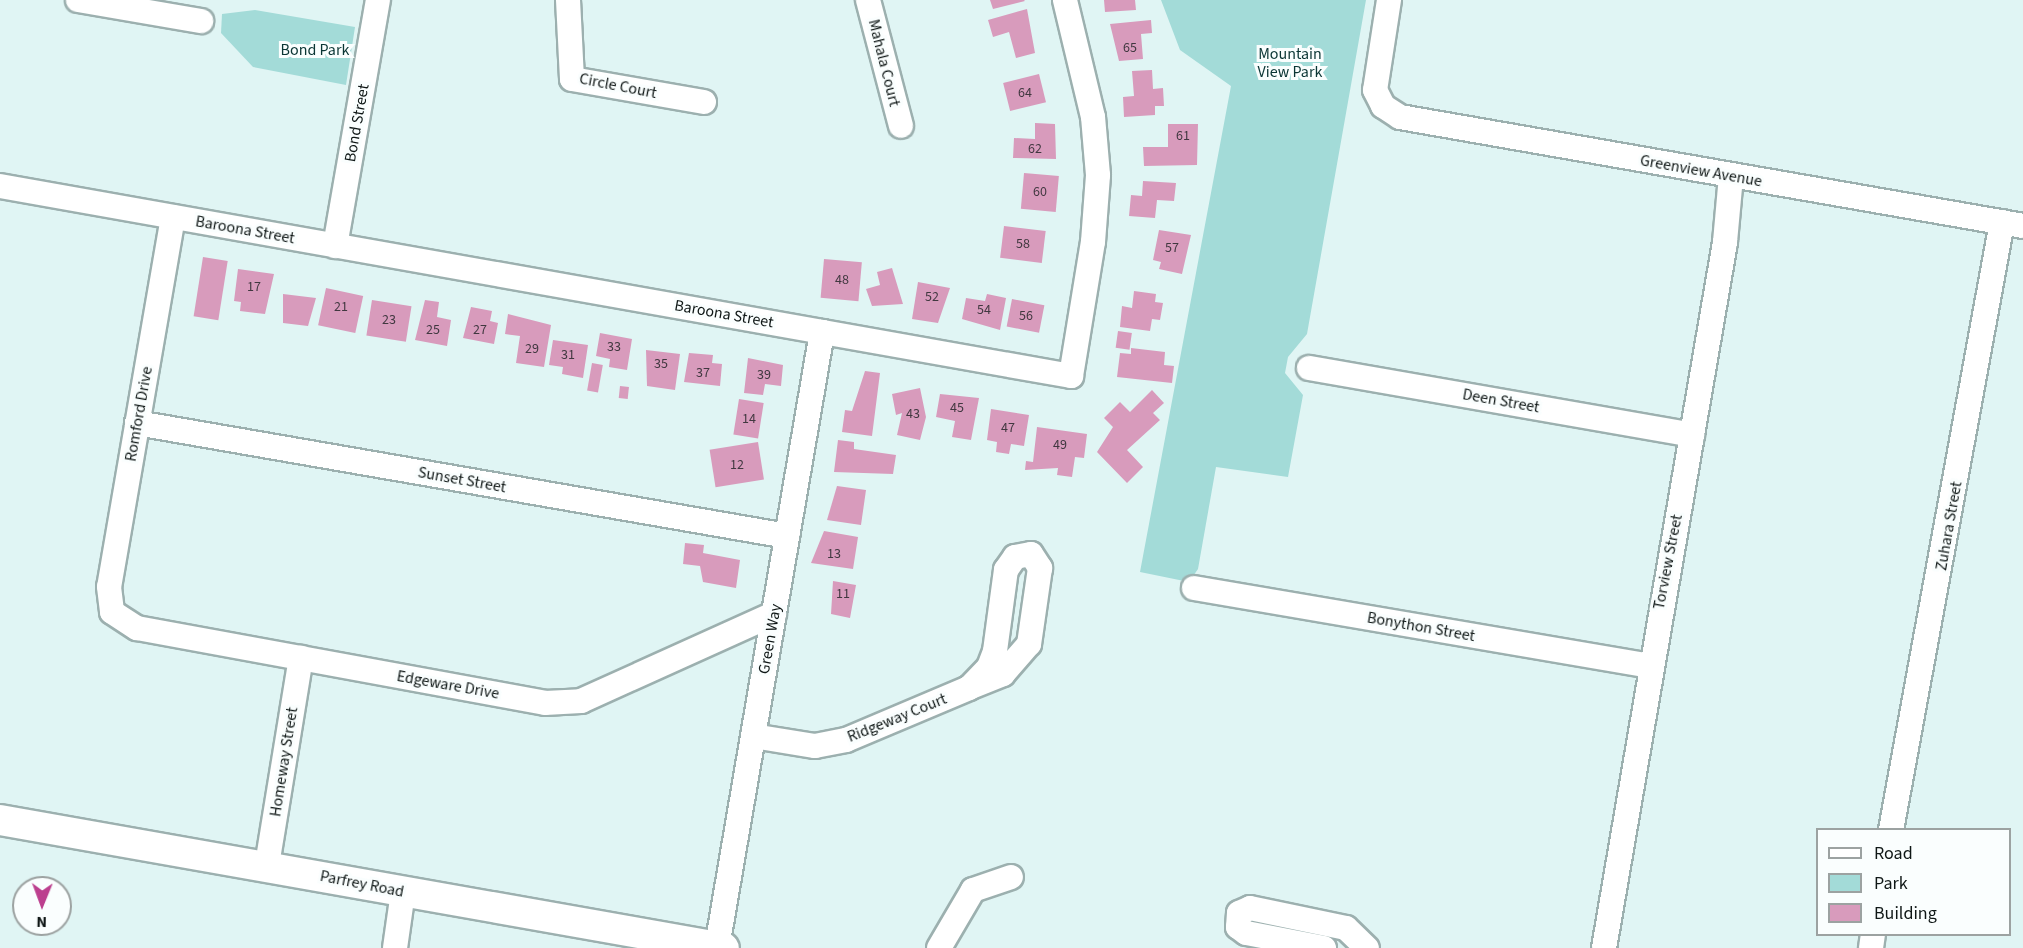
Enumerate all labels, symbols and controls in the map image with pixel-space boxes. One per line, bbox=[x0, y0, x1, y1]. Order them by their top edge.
street label: Mahala Court bbox=[864, 17, 904, 109]
park label: Bond Park bbox=[281, 40, 349, 60]
house number: 65 bbox=[1123, 40, 1137, 56]
park label: Mountain View Park bbox=[1258, 44, 1322, 82]
street label: Circle Court bbox=[578, 69, 658, 103]
street label: Bond Street bbox=[341, 82, 373, 164]
house number: 64 bbox=[1018, 85, 1032, 101]
house number: 61 bbox=[1176, 128, 1190, 144]
house number: 62 bbox=[1028, 141, 1042, 157]
street label: Greenview Avenue bbox=[1639, 151, 1763, 191]
house number: 60 bbox=[1033, 184, 1047, 200]
street label: Baroona Street bbox=[194, 212, 296, 248]
house number: 58 bbox=[1016, 236, 1030, 252]
house number: 57 bbox=[1165, 240, 1179, 256]
house number: 48 bbox=[835, 272, 849, 288]
house number: 17 bbox=[247, 279, 261, 295]
house number: 52 bbox=[925, 289, 939, 305]
street label: Baroona Street bbox=[673, 296, 775, 332]
house number: 21 bbox=[334, 299, 348, 315]
house number: 54 bbox=[977, 302, 991, 318]
house number: 56 bbox=[1019, 308, 1033, 324]
house number: 23 bbox=[382, 312, 396, 328]
house number: 25 bbox=[426, 322, 440, 338]
house number: 27 bbox=[473, 322, 487, 338]
house number: 33 bbox=[607, 339, 621, 355]
house number: 29 bbox=[525, 341, 539, 357]
house number: 31 bbox=[561, 347, 575, 363]
house number: 35 bbox=[654, 356, 668, 372]
street label: Romford Drive bbox=[121, 365, 157, 463]
house number: 37 bbox=[696, 365, 710, 381]
house number: 39 bbox=[757, 367, 771, 383]
street label: Deen Street bbox=[1461, 385, 1541, 417]
house number: 45 bbox=[950, 400, 964, 416]
house number: 43 bbox=[906, 406, 920, 422]
house number: 14 bbox=[742, 411, 756, 427]
house number: 47 bbox=[1001, 420, 1015, 436]
house number: 49 bbox=[1053, 437, 1067, 453]
house number: 12 bbox=[730, 457, 744, 473]
street label: Sunset Street bbox=[416, 463, 508, 497]
street label: Zuhara Street bbox=[1932, 480, 1966, 572]
street label: Torview Street bbox=[1649, 513, 1687, 611]
house number: 13 bbox=[827, 546, 841, 562]
house number: 11 bbox=[836, 586, 850, 602]
street label: Green Way bbox=[754, 602, 786, 676]
street label: Bonython Street bbox=[1366, 608, 1476, 646]
street label: Edgeware Drive bbox=[395, 667, 501, 703]
street label: Ridgeway Court bbox=[845, 689, 949, 747]
street label: Homeway Street bbox=[266, 706, 302, 818]
legend bbox=[1816, 828, 2011, 936]
text: Road bbox=[1874, 841, 1913, 866]
street label: Parfrey Road bbox=[318, 866, 406, 902]
text: Park bbox=[1874, 871, 1908, 896]
north arrow bbox=[12, 876, 72, 936]
text: Building bbox=[1874, 901, 1937, 926]
text: N bbox=[36, 911, 47, 933]

